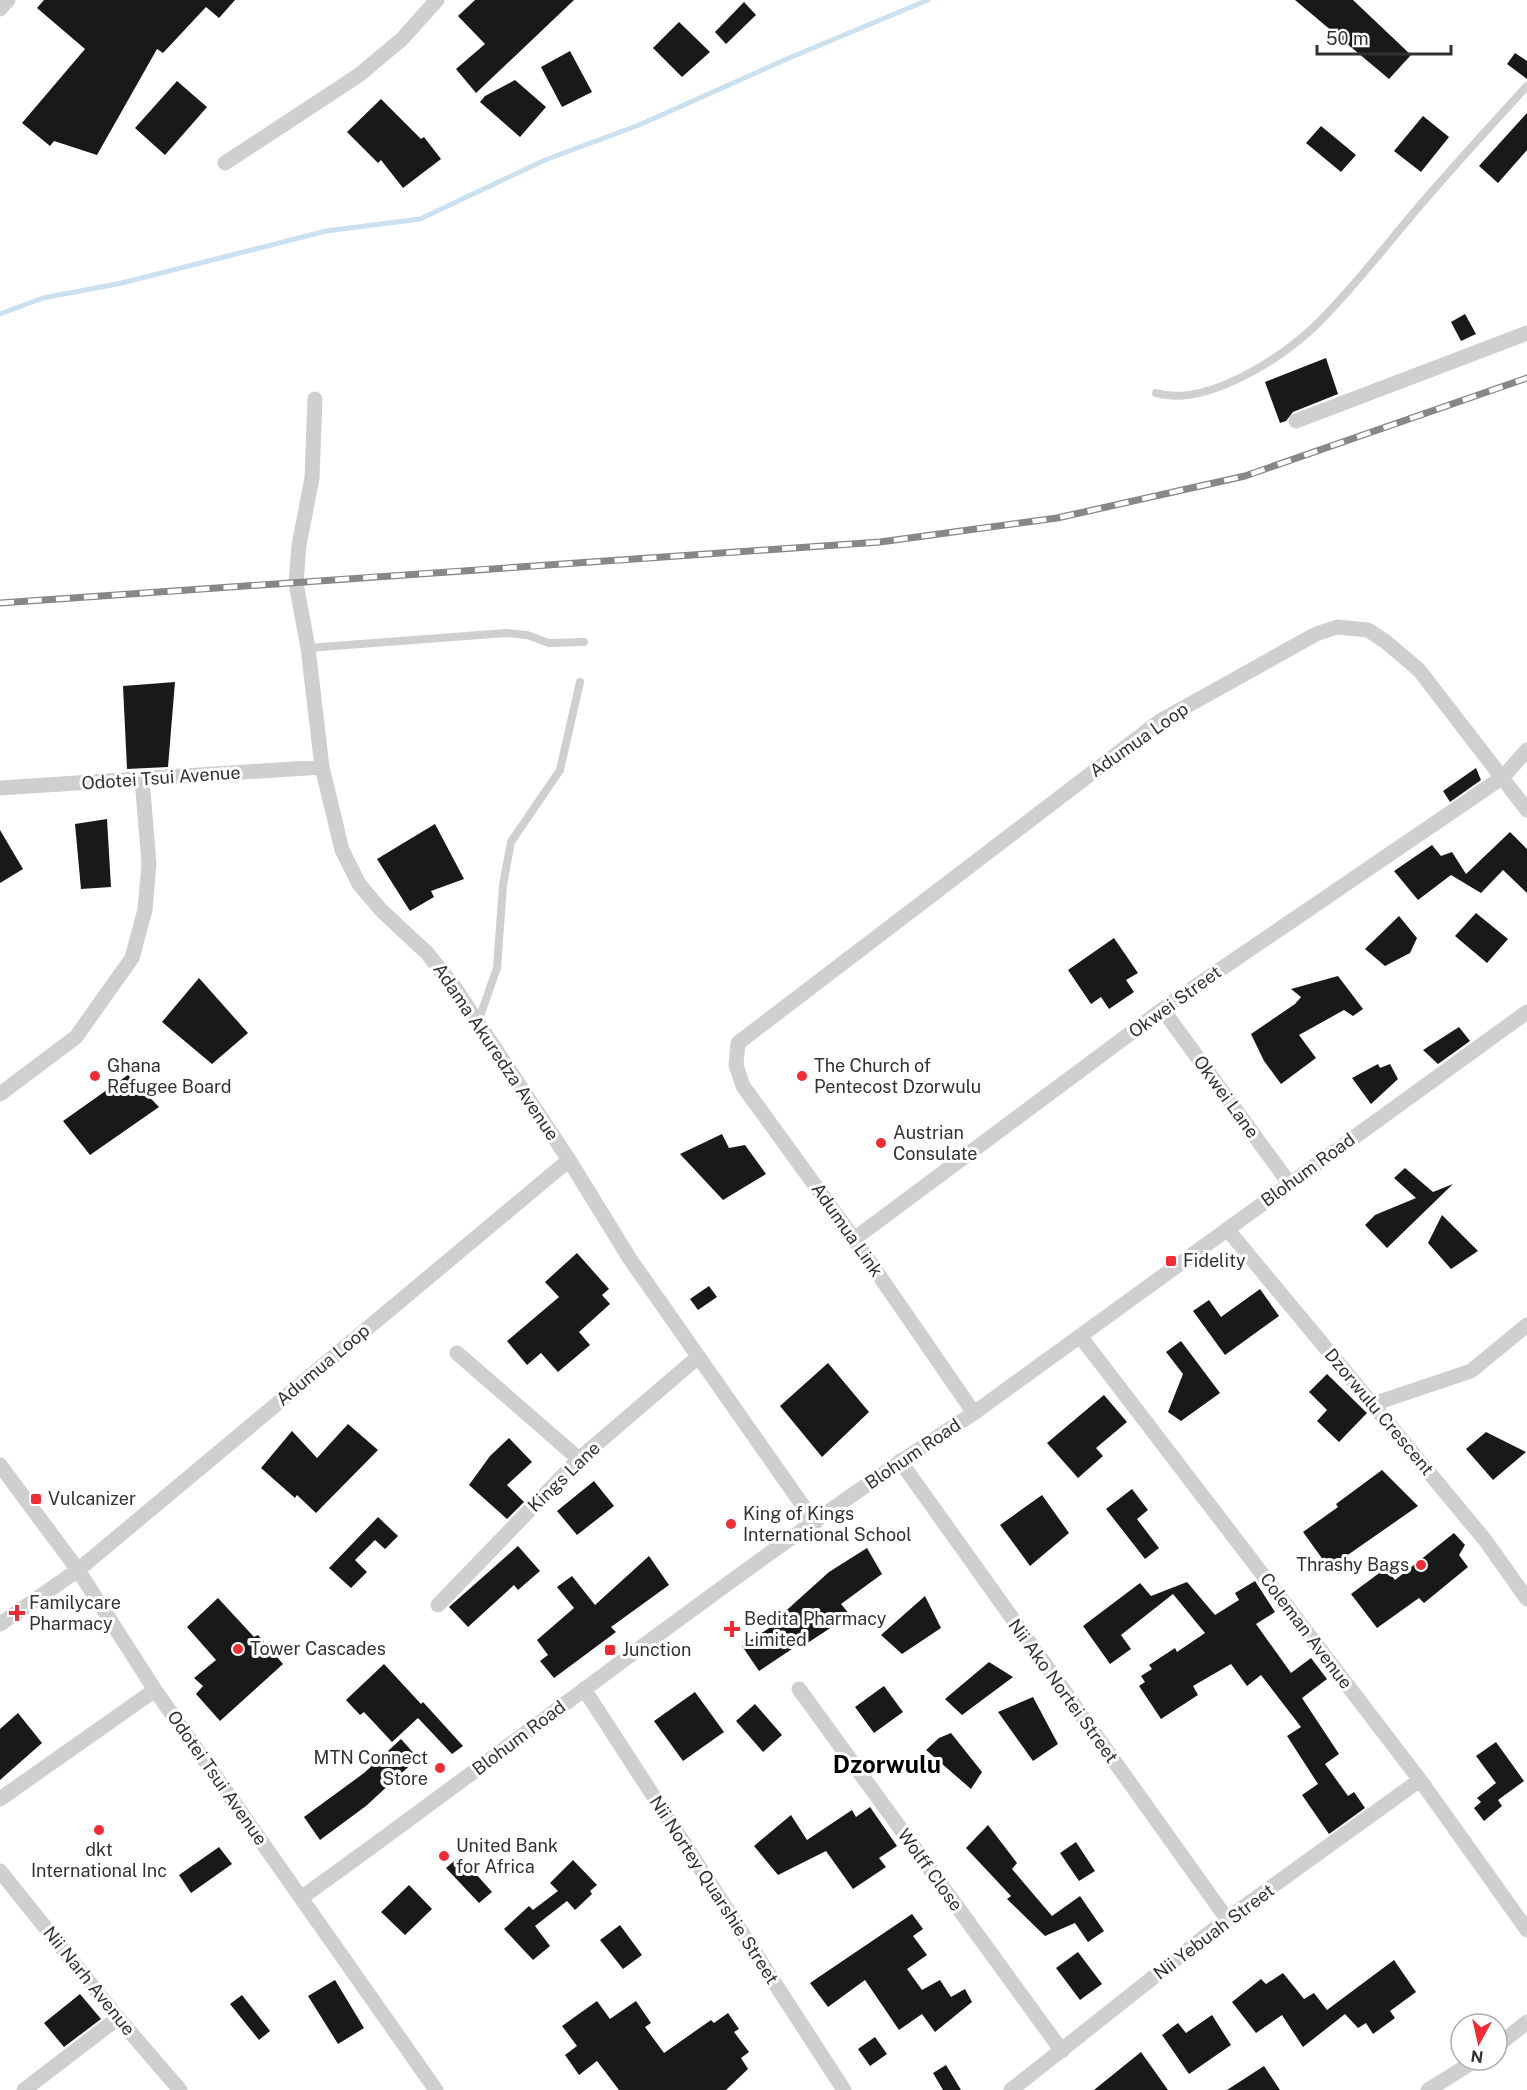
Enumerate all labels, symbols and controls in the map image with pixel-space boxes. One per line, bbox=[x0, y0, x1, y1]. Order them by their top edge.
scale bar bbox=[1317, 18, 1450, 56]
text: 50 m bbox=[1326, 28, 1369, 49]
street label: Adumua Loop bbox=[1085, 698, 1192, 781]
street label: Odotei Tsui Avenue bbox=[81, 761, 241, 794]
street label: Adama Akuredza Avenue bbox=[429, 959, 564, 1144]
street label: Okwei Street bbox=[1124, 961, 1225, 1042]
street label: Okwei Lane bbox=[1189, 1051, 1263, 1142]
place label: Ghana Refugee Board bbox=[107, 1055, 232, 1097]
place label: The Church of Pentecost Dzorwulu bbox=[814, 1055, 981, 1097]
marker: Ghana Refugee Board bbox=[88, 1069, 102, 1083]
marker: The Church of Pentecost Dzorwulu bbox=[795, 1069, 809, 1083]
place label: Austrian Consulate bbox=[893, 1122, 977, 1164]
street label: Blohum Road bbox=[1257, 1129, 1359, 1211]
marker: Austrian Consulate bbox=[874, 1136, 888, 1150]
street label: Adumua Link bbox=[807, 1179, 887, 1281]
place label: Fidelity bbox=[1183, 1250, 1246, 1271]
marker: Fidelity bbox=[1164, 1254, 1178, 1268]
street label: Adumua Loop bbox=[272, 1320, 374, 1410]
street label: Dzorwulu Crescent bbox=[1320, 1344, 1438, 1479]
street label: Blohum Road bbox=[861, 1414, 965, 1493]
street label: Kings Lane bbox=[523, 1437, 604, 1516]
place label: Vulcanizer bbox=[48, 1488, 136, 1509]
marker: Vulcanizer bbox=[29, 1492, 43, 1506]
place label: King of Kings International School bbox=[743, 1503, 912, 1545]
marker: King of Kings International School bbox=[724, 1517, 738, 1531]
place label: Thrashy Bags bbox=[1296, 1554, 1409, 1575]
marker: Thrashy Bags bbox=[1414, 1558, 1428, 1572]
street label: Coleman Avenue bbox=[1256, 1569, 1357, 1693]
place label: Familycare Pharmacy bbox=[29, 1592, 121, 1634]
marker: Familycare Pharmacy bbox=[10, 1606, 24, 1620]
place label: Bedita Pharmacy Limited bbox=[744, 1608, 887, 1650]
street label: Nii Ako Nortei Street bbox=[1004, 1615, 1123, 1767]
marker: Bedita Pharmacy Limited bbox=[725, 1622, 739, 1636]
place label: Tower Cascades bbox=[250, 1638, 386, 1659]
place label: Junction bbox=[622, 1639, 691, 1660]
marker: Tower Cascades bbox=[231, 1642, 245, 1656]
marker: Junction bbox=[603, 1643, 617, 1657]
street label: Blohum Road bbox=[468, 1696, 569, 1779]
street label: Odotei Tsui Avenue bbox=[163, 1706, 272, 1849]
place label: MTN Connect Store bbox=[314, 1747, 428, 1789]
district label: Dzorwulu bbox=[833, 1750, 941, 1778]
marker: MTN Connect Store bbox=[433, 1761, 447, 1775]
street label: Nii Nortey Quarshie Street bbox=[646, 1792, 783, 1988]
marker: dkt International Inc bbox=[92, 1823, 106, 1837]
street label: Wolff Close bbox=[894, 1824, 967, 1915]
place label: United Bank for Africa bbox=[456, 1835, 558, 1877]
place label: dkt International Inc bbox=[31, 1839, 167, 1881]
marker: United Bank for Africa bbox=[437, 1849, 451, 1863]
street label: Nii Yebuah Street bbox=[1149, 1879, 1278, 1984]
street label: Nii Narh Avenue bbox=[39, 1922, 140, 2039]
north arrow bbox=[1449, 2012, 1509, 2072]
text: N bbox=[1469, 2046, 1485, 2067]

